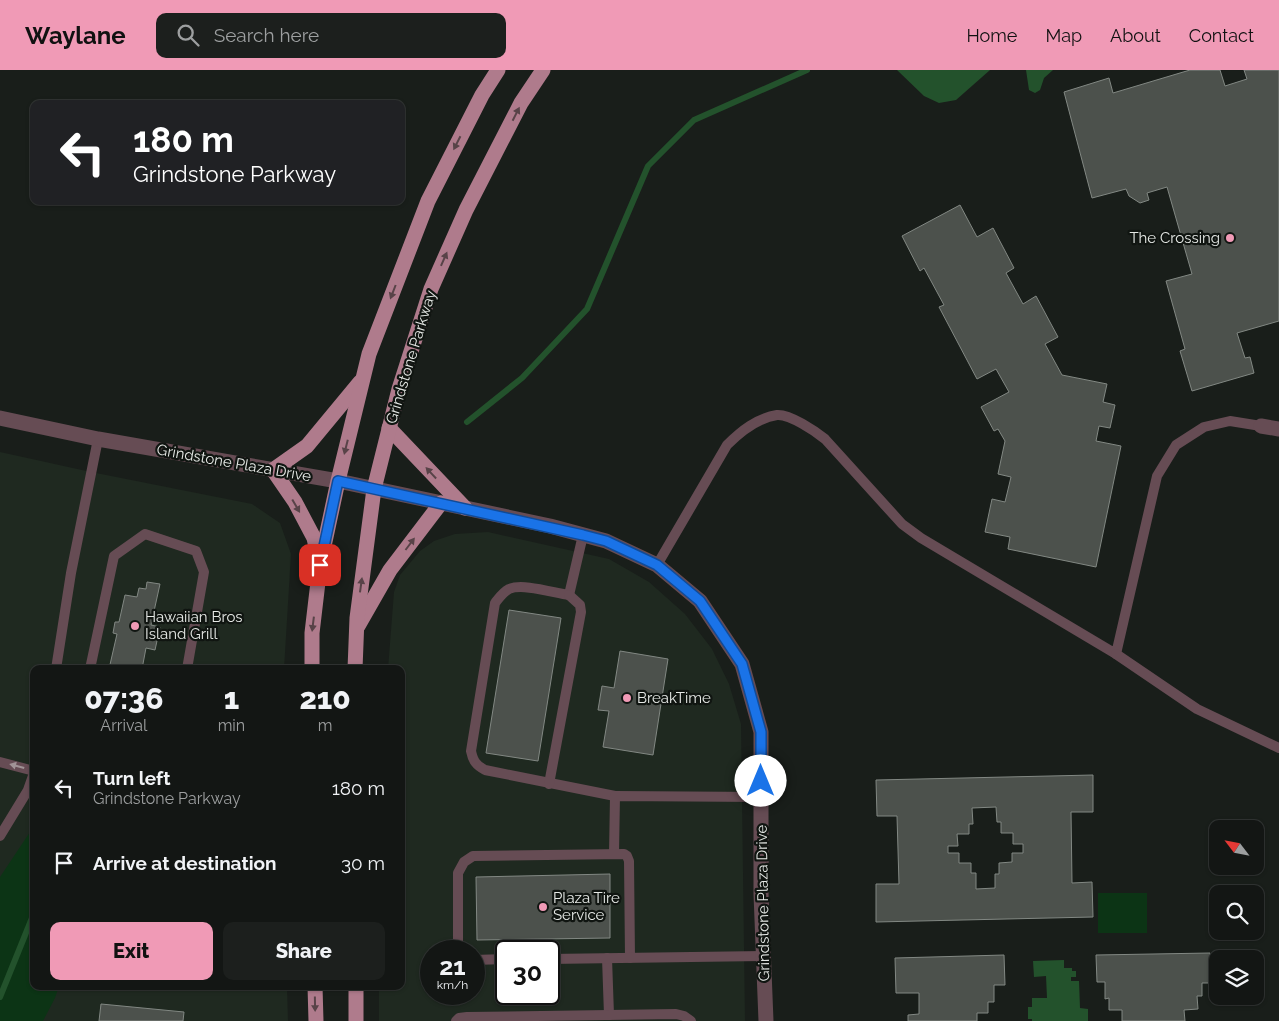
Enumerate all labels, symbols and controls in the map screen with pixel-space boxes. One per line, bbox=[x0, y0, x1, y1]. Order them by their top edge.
search box bbox=[156, 13, 506, 58]
text: Waylane bbox=[25, 21, 126, 50]
icon: search bbox=[174, 21, 202, 49]
text: Search here bbox=[214, 24, 319, 46]
text: Home bbox=[966, 25, 1017, 46]
text: Map bbox=[1045, 25, 1082, 46]
text: About bbox=[1110, 25, 1161, 46]
text: Contact bbox=[1189, 25, 1254, 46]
one-way arrow bbox=[512, 107, 520, 121]
text: 180 m bbox=[133, 119, 234, 160]
icon: left bbox=[50, 120, 115, 185]
one-way arrow bbox=[453, 136, 461, 150]
text: Grindstone Parkway bbox=[133, 161, 336, 187]
place label: The Crossing bbox=[1129, 229, 1220, 247]
marker: The Crossing bbox=[1224, 232, 1236, 244]
one-way arrow bbox=[441, 252, 449, 266]
one-way arrow bbox=[389, 285, 397, 300]
street label: Grindstone Parkway bbox=[382, 288, 440, 426]
one-way arrow bbox=[342, 440, 350, 455]
street label: Grindstone Plaza Drive bbox=[155, 441, 313, 485]
one-way arrow bbox=[425, 467, 437, 479]
one-way arrow bbox=[292, 499, 301, 512]
one-way arrow bbox=[405, 537, 415, 551]
pin bbox=[299, 544, 341, 586]
icon: arrive bbox=[306, 551, 334, 579]
one-way arrow bbox=[358, 577, 366, 593]
place label: Hawaiian Bros Island Grill bbox=[145, 608, 243, 643]
one-way arrow bbox=[309, 616, 317, 632]
marker: Hawaiian Bros Island Grill bbox=[129, 620, 141, 632]
text: 07:36 bbox=[84, 681, 163, 716]
text: 1 bbox=[224, 681, 239, 716]
text: 210 bbox=[299, 681, 351, 716]
place label: BreakTime bbox=[637, 689, 711, 707]
marker: BreakTime bbox=[621, 692, 633, 704]
text: Arrival bbox=[100, 716, 147, 735]
text: min bbox=[218, 716, 245, 735]
text: m bbox=[318, 716, 332, 735]
position arrow bbox=[734, 754, 786, 806]
one-way arrow bbox=[9, 762, 24, 770]
text: Turn left bbox=[93, 767, 170, 789]
icon: left bbox=[50, 774, 78, 802]
text: 180 m bbox=[332, 777, 385, 799]
text: Grindstone Parkway bbox=[93, 789, 241, 808]
north arrow bbox=[1209, 820, 1264, 875]
map controls bbox=[1209, 820, 1264, 1005]
street label: Grindstone Plaza Drive bbox=[753, 824, 773, 981]
icon: arrive bbox=[50, 849, 78, 877]
text: Arrive at destination bbox=[93, 852, 277, 874]
text: 30 m bbox=[341, 852, 385, 874]
button: search bbox=[1209, 885, 1264, 940]
place label: Plaza Tire Service bbox=[553, 889, 620, 924]
marker: Plaza Tire Service bbox=[537, 901, 549, 913]
button: Exit bbox=[50, 922, 213, 980]
button: Share bbox=[223, 922, 385, 980]
speed limit sign: 30 bbox=[495, 940, 560, 1005]
button: layers bbox=[1209, 950, 1264, 1005]
text: 21 bbox=[439, 951, 466, 981]
text: km/h bbox=[437, 978, 468, 992]
one-way arrow bbox=[311, 996, 319, 1012]

